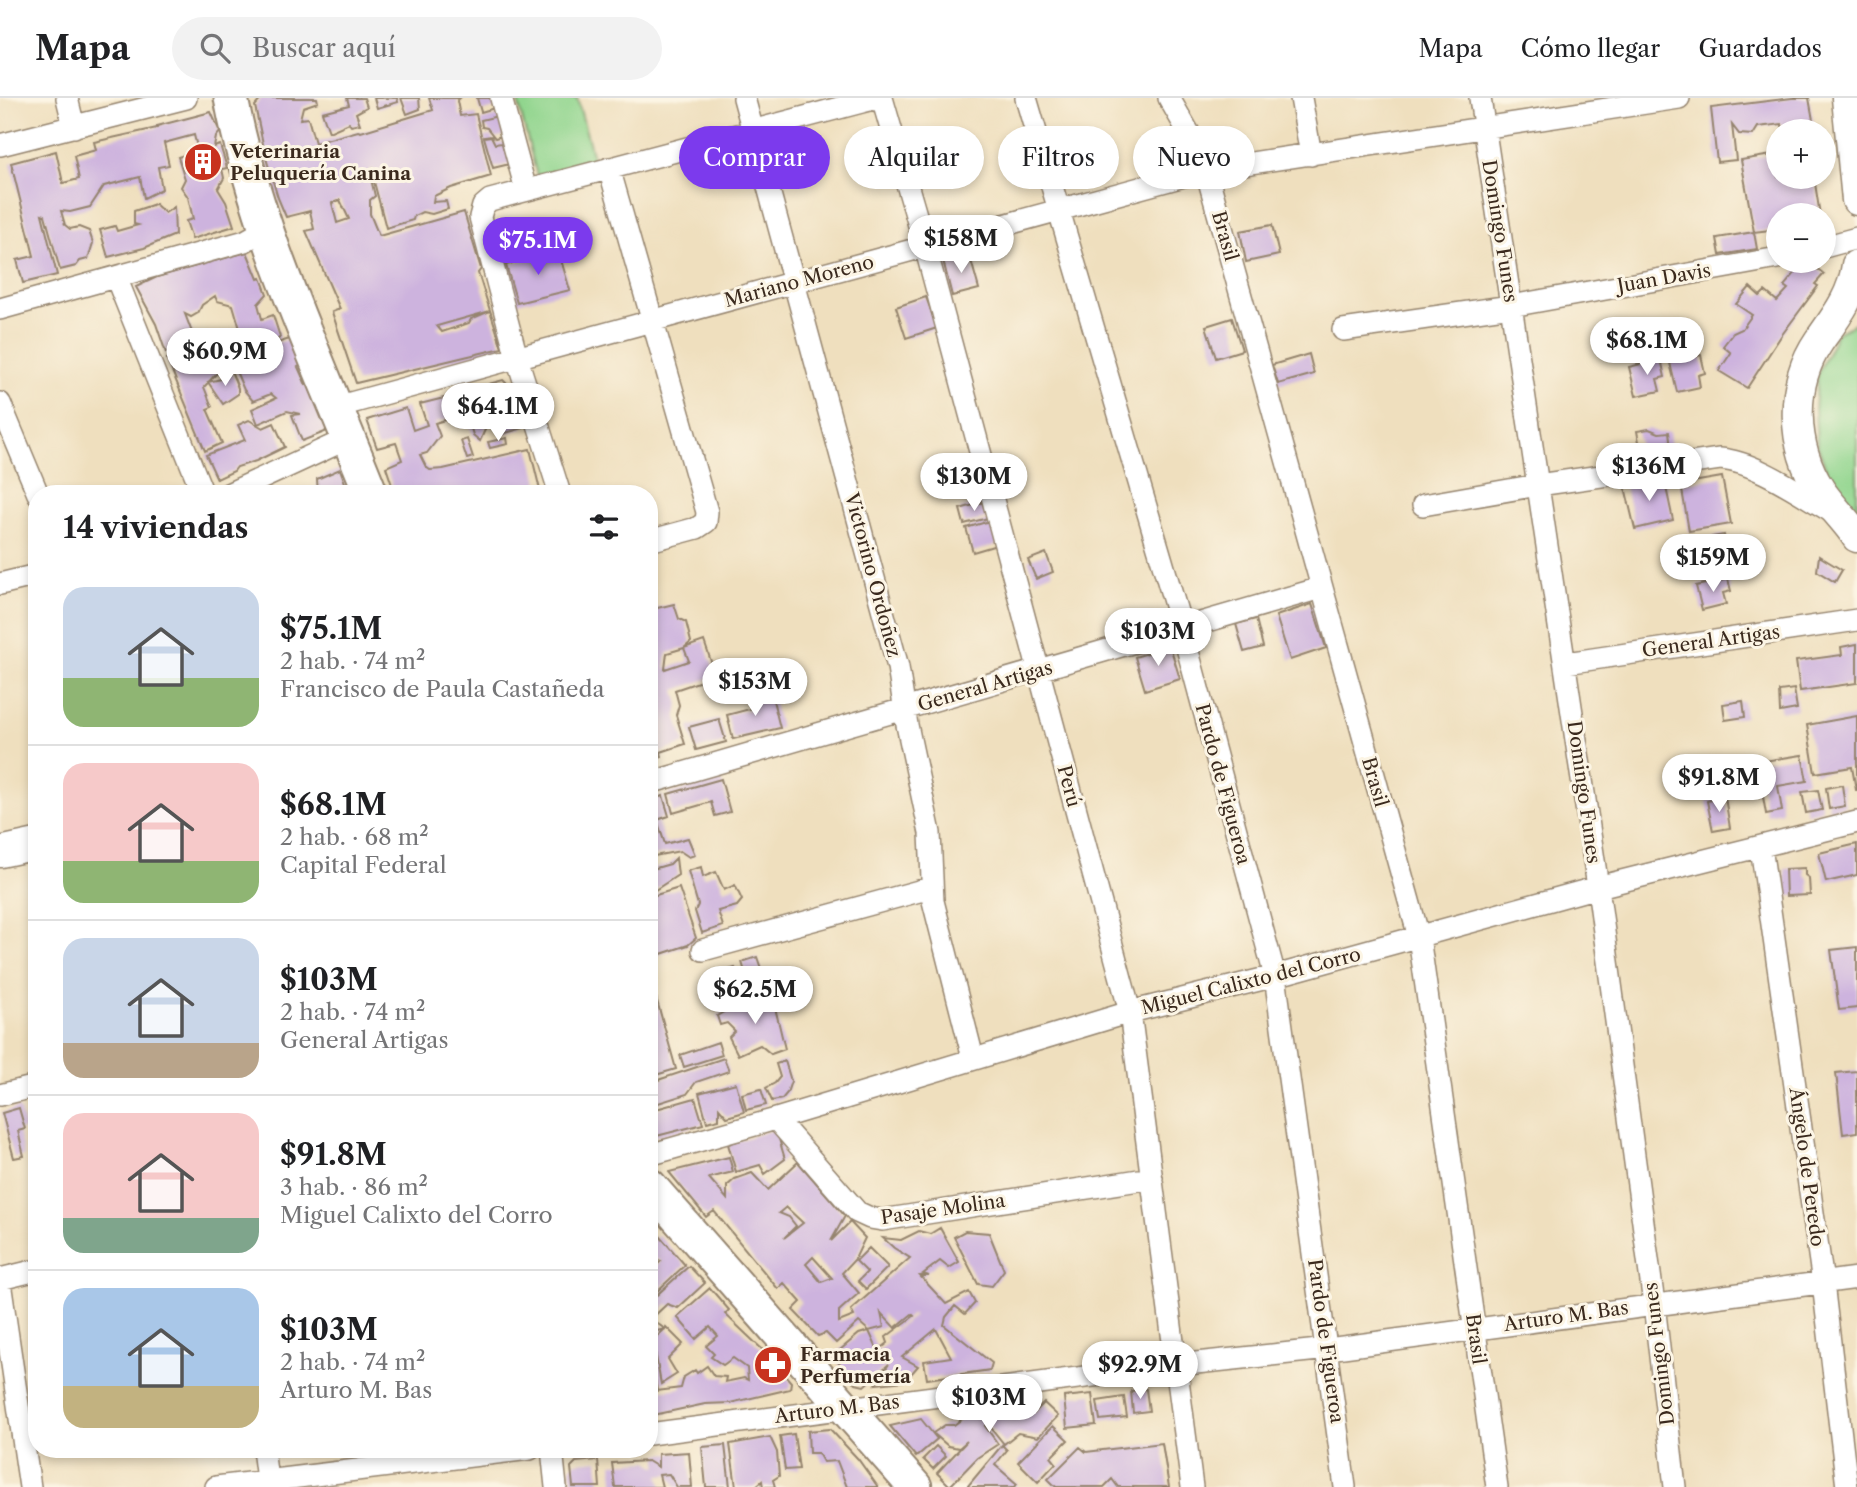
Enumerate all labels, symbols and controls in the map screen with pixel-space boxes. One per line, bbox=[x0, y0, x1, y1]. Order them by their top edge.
search box bbox=[172, 17, 662, 80]
text: Mapa bbox=[35, 28, 130, 69]
icon: search bbox=[196, 29, 234, 67]
text: Buscar aquí bbox=[252, 32, 396, 64]
text: Mapa bbox=[1418, 34, 1483, 63]
text: Cómo llegar bbox=[1521, 34, 1660, 63]
text: Guardados bbox=[1698, 34, 1822, 63]
map controls bbox=[1766, 119, 1836, 273]
button: + bbox=[1766, 119, 1836, 189]
chip: Comprar bbox=[679, 126, 830, 189]
chip: Alquilar bbox=[844, 126, 984, 189]
chip: Filtros bbox=[998, 126, 1119, 189]
chip: Nuevo bbox=[1133, 126, 1255, 189]
place label: Veterinaria Peluquería Canina bbox=[229, 140, 412, 185]
building icon: Veterinaria Peluquería Canina bbox=[182, 141, 224, 183]
street label: Domingo Funes bbox=[1477, 158, 1523, 304]
button: − bbox=[1766, 203, 1836, 273]
street label: Brasil bbox=[1207, 208, 1243, 264]
pin: $158M bbox=[912, 216, 1010, 275]
pin: $75.1M bbox=[481, 218, 595, 277]
text: $158M bbox=[924, 224, 998, 252]
text: $75.1M bbox=[499, 226, 577, 254]
street label: Mariano Moreno bbox=[722, 250, 876, 312]
street label: Juan Davis bbox=[1613, 258, 1713, 298]
pin: $68.1M bbox=[1590, 317, 1704, 377]
text: $68.1M bbox=[1606, 326, 1688, 354]
pin: $60.9M bbox=[168, 328, 282, 388]
text: $60.9M bbox=[183, 337, 267, 365]
pin: $64.1M bbox=[441, 384, 555, 443]
text: $64.1M bbox=[457, 392, 539, 420]
pin: $136M bbox=[1600, 444, 1698, 503]
text: $136M bbox=[1612, 452, 1686, 480]
pin: $130M bbox=[925, 454, 1023, 513]
text: $130M bbox=[936, 462, 1012, 490]
street label: Victorino Ordoñez bbox=[840, 489, 906, 660]
icon: filters bbox=[585, 508, 623, 546]
text: 14 viviendas bbox=[63, 509, 249, 546]
pin: $159M bbox=[1664, 534, 1762, 594]
text: $159M bbox=[1676, 543, 1750, 571]
pin: $103M bbox=[1109, 608, 1207, 668]
text: $75.1M bbox=[280, 610, 382, 647]
icon: home bbox=[119, 615, 203, 699]
text: $103M bbox=[1120, 617, 1196, 645]
street label: General Artigas bbox=[1640, 620, 1782, 662]
text: 2 hab. · 74 m² bbox=[280, 647, 425, 675]
street label: General Artigas bbox=[915, 656, 1055, 716]
pin: $153M bbox=[706, 658, 804, 718]
text: $153M bbox=[718, 667, 792, 695]
text: Francisco de Paula Castañeda bbox=[280, 675, 605, 703]
street label: Pardo de Figueroa bbox=[1190, 701, 1256, 867]
street label: Domingo Funes bbox=[1563, 719, 1605, 865]
street label: Brasil bbox=[1357, 754, 1393, 810]
pin: $91.8M bbox=[1662, 754, 1776, 814]
street label: Perú bbox=[1052, 763, 1086, 810]
text: $91.8M bbox=[1678, 763, 1760, 791]
text: $68.1M bbox=[280, 786, 387, 823]
icon: home bbox=[119, 791, 203, 875]
text: 2 hab. · 68 m² bbox=[280, 823, 429, 851]
text: Capital Federal bbox=[280, 851, 447, 879]
street label: Miguel Calixto del Corro bbox=[1139, 943, 1363, 1019]
text: $103M bbox=[280, 961, 378, 998]
icon: home bbox=[119, 966, 203, 1050]
pin: $62.5M bbox=[698, 967, 812, 1026]
text: $62.5M bbox=[713, 975, 797, 1003]
text: 2 hab. · 74 m² bbox=[280, 998, 425, 1026]
text: General Artigas bbox=[280, 1026, 449, 1054]
street label: Ángelo de Peredo bbox=[1784, 1085, 1830, 1248]
text: $91.8M bbox=[280, 1136, 387, 1173]
icon: home bbox=[119, 1141, 203, 1225]
text: 3 hab. · 86 m² bbox=[280, 1173, 428, 1201]
street label: Pasaje Molina bbox=[879, 1189, 1007, 1229]
text: Miguel Calixto del Corro bbox=[280, 1201, 553, 1229]
street label: Pardo de Figueroa bbox=[1303, 1257, 1349, 1425]
street label: Domingo Funes bbox=[1639, 1281, 1679, 1427]
street label: Arturo M. Bas bbox=[1501, 1296, 1630, 1336]
text: $103M bbox=[280, 1311, 378, 1348]
street label: Brasil bbox=[1461, 1312, 1491, 1366]
icon: home bbox=[119, 1316, 203, 1400]
pin: $92.9M bbox=[1083, 1342, 1197, 1401]
place label: Farmacia Perfumería bbox=[800, 1343, 912, 1388]
pharmacy icon: Farmacia Perfumería bbox=[752, 1344, 794, 1386]
text: 2 hab. · 74 m² bbox=[280, 1348, 425, 1376]
text: $92.9M bbox=[1098, 1350, 1182, 1378]
pin: $103M bbox=[940, 1374, 1038, 1434]
text: Arturo M. Bas bbox=[280, 1376, 432, 1404]
text: $103M bbox=[951, 1383, 1027, 1411]
street label: Arturo M. Bas bbox=[772, 1390, 901, 1428]

